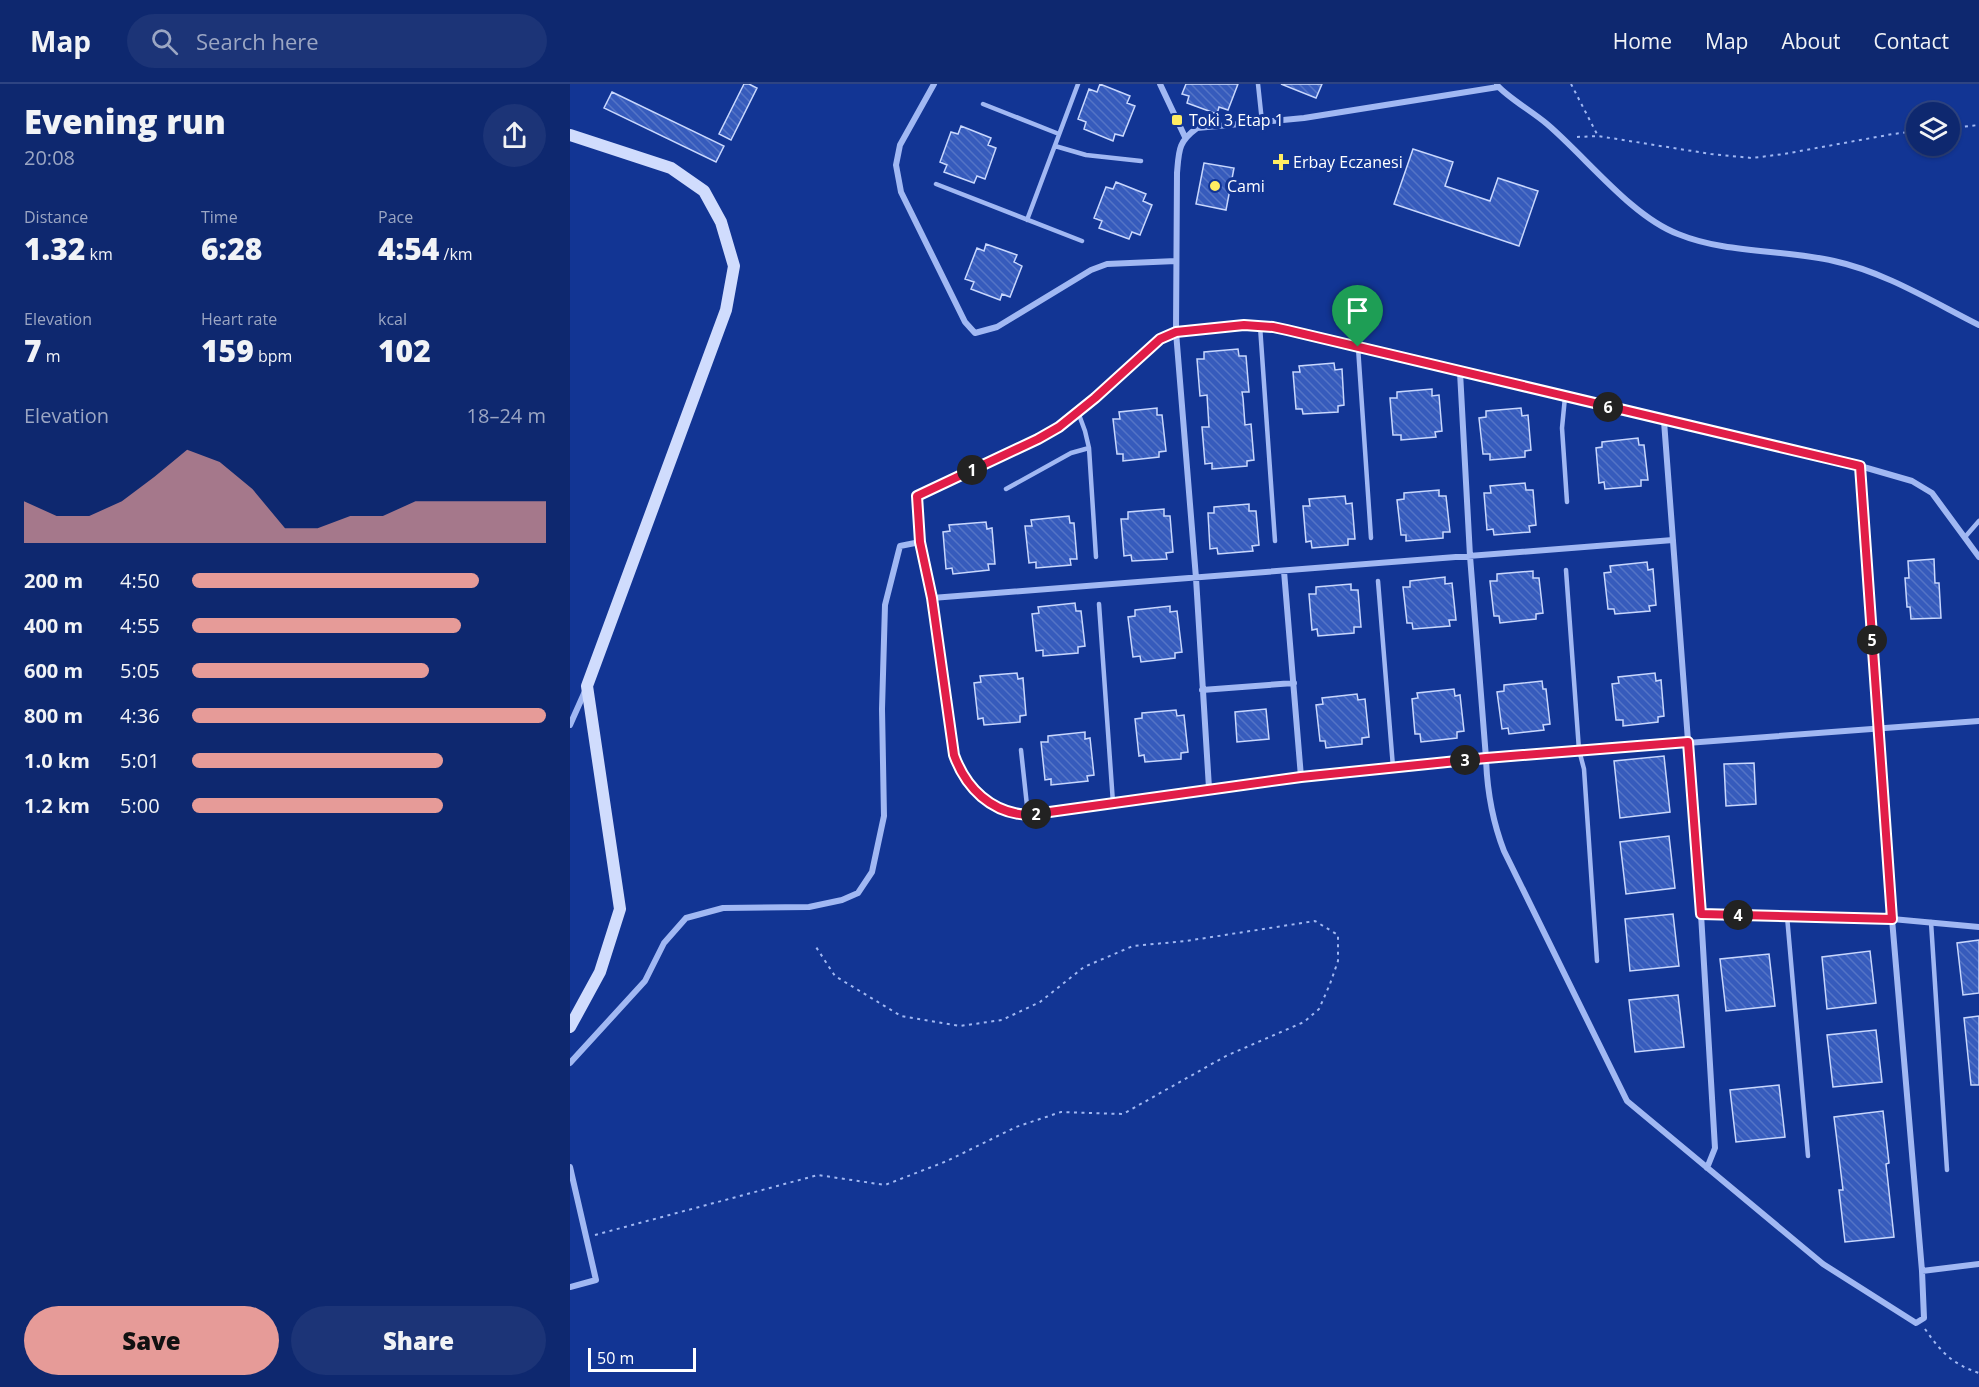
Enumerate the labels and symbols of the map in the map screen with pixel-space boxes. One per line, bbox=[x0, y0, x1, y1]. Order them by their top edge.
place label: Toki 3 Etap 1 bbox=[1189, 109, 1284, 131]
marker: Toki 3 Etap 1 bbox=[1170, 113, 1184, 127]
place label: Erbay Eczanesi bbox=[1293, 151, 1403, 173]
marker: Erbay Eczanesi bbox=[1274, 155, 1288, 169]
place label: Cami bbox=[1227, 175, 1265, 197]
marker: Cami bbox=[1208, 179, 1222, 193]
pin bbox=[1332, 285, 1383, 347]
pin: 6 bbox=[1593, 392, 1623, 422]
pin: 1 bbox=[957, 455, 987, 485]
pin: 5 bbox=[1857, 625, 1887, 655]
pin: 3 bbox=[1450, 745, 1480, 775]
pin: 2 bbox=[1021, 799, 1051, 829]
pin: 4 bbox=[1723, 900, 1753, 930]
scale bar bbox=[588, 1345, 696, 1372]

